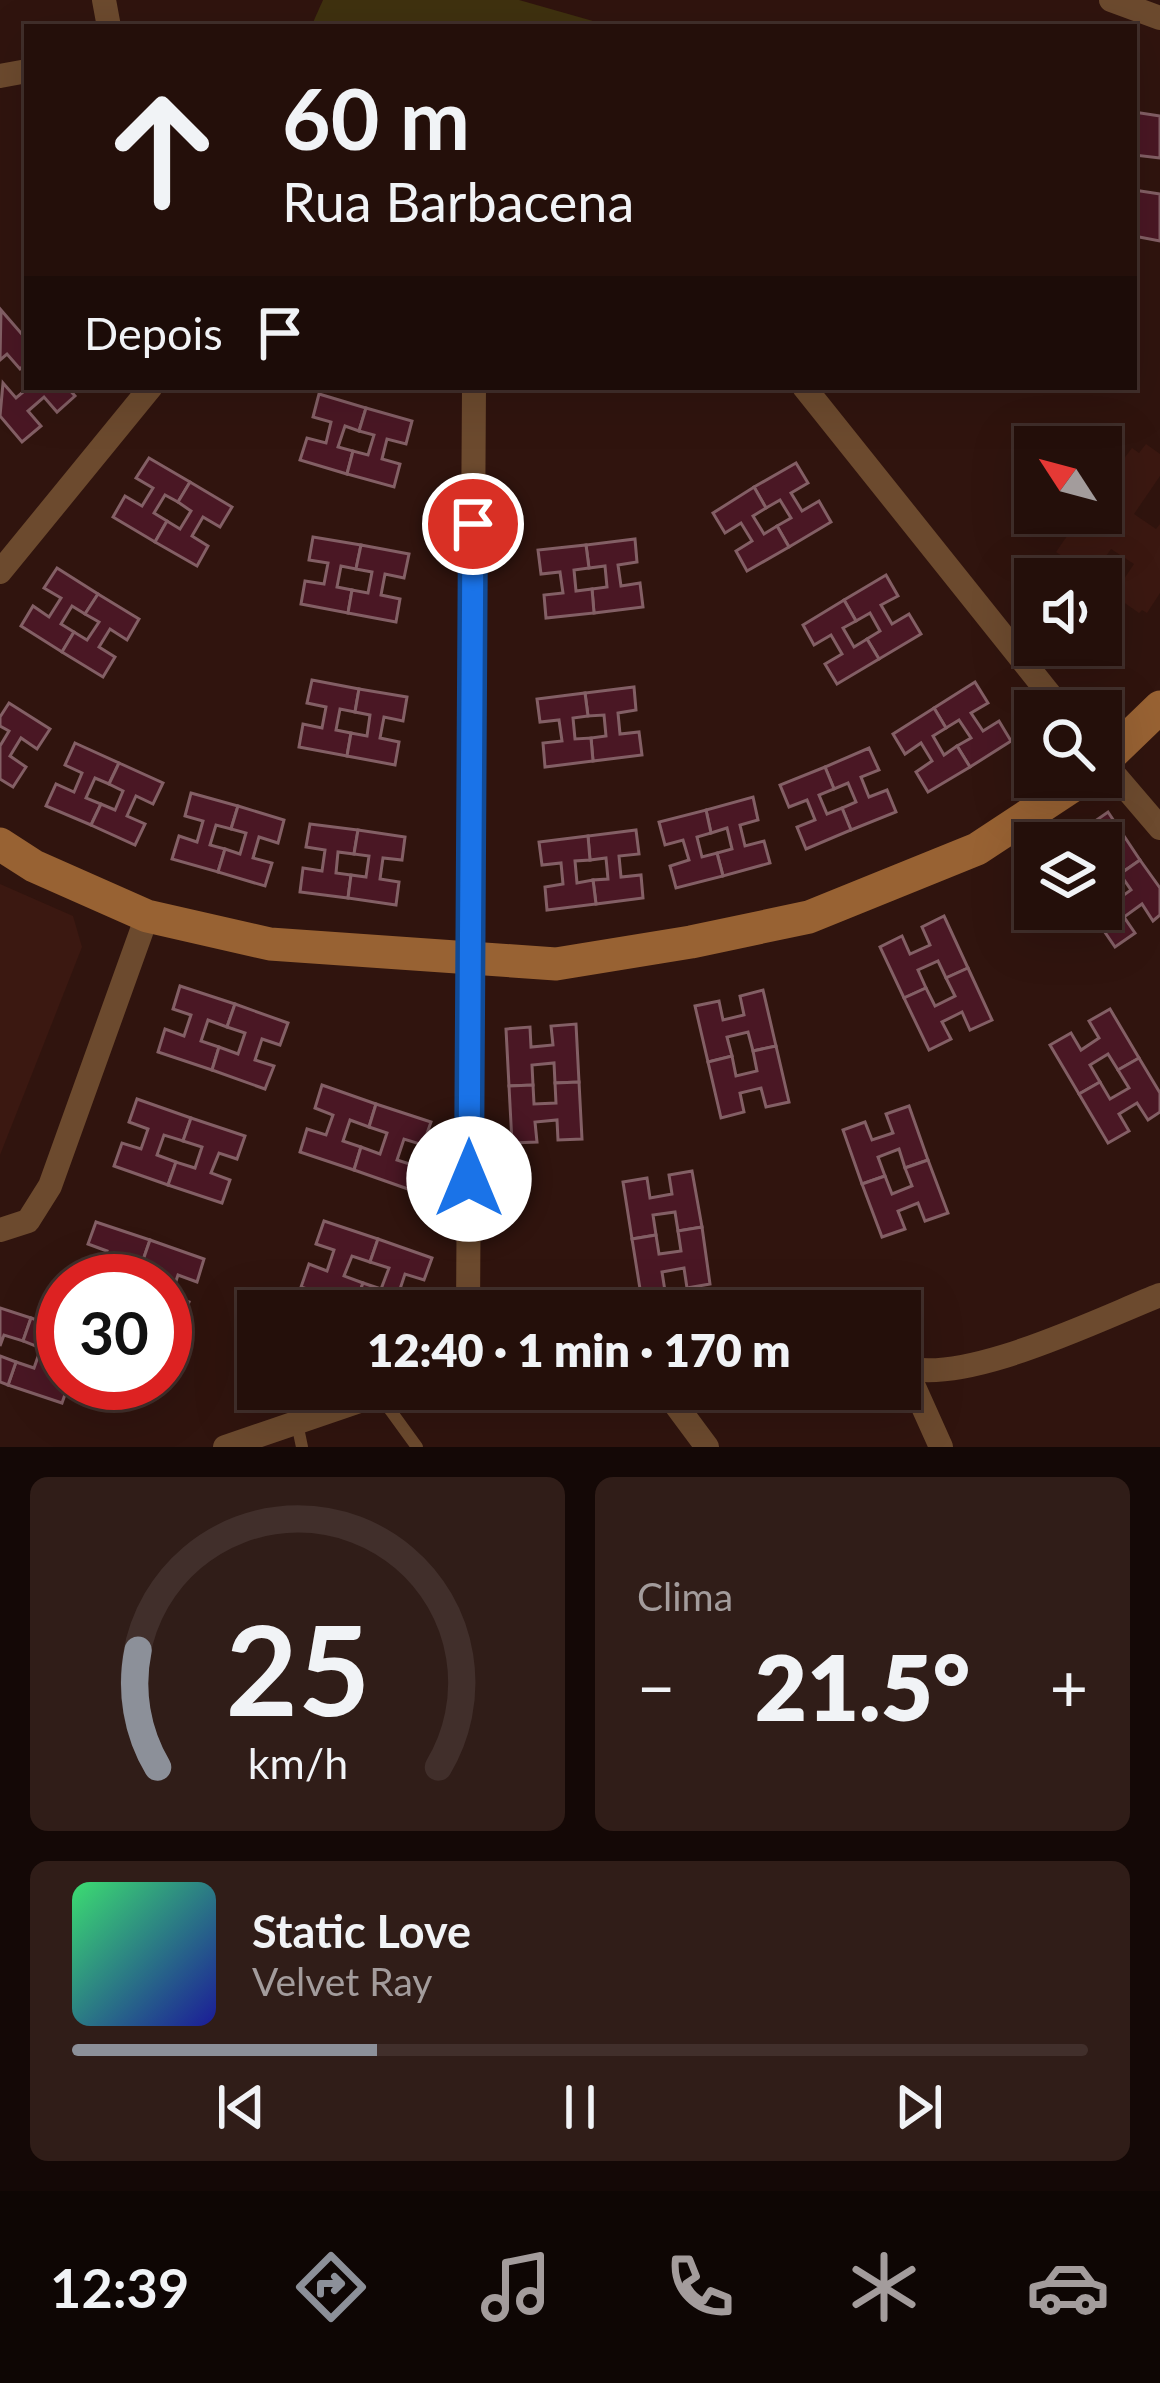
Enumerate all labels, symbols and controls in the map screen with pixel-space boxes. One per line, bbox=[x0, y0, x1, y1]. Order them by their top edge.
text: 60 m bbox=[282, 67, 470, 168]
icon: ahead bbox=[84, 72, 240, 228]
text: Rua Barbacena bbox=[282, 169, 634, 234]
icon: arrive bbox=[247, 300, 313, 366]
text: Depois bbox=[84, 306, 223, 360]
north arrow bbox=[1014, 426, 1122, 534]
map controls bbox=[1014, 426, 1122, 930]
pin bbox=[422, 473, 524, 575]
icon: arrive bbox=[440, 491, 506, 557]
button: sound bbox=[1014, 558, 1122, 666]
button: search bbox=[1014, 690, 1122, 798]
button: layers bbox=[1014, 822, 1122, 930]
position arrow bbox=[406, 1116, 532, 1242]
speed limit sign: 30 bbox=[36, 1254, 192, 1410]
text: 12:40 · 1 min · 170 m bbox=[367, 1323, 791, 1377]
text: Clima bbox=[637, 1573, 733, 1619]
text: 25 bbox=[225, 1593, 370, 1743]
text: 21.5° bbox=[755, 1632, 970, 1740]
text: − bbox=[637, 1647, 675, 1726]
text: + bbox=[1050, 1647, 1088, 1726]
text: km/h bbox=[247, 1737, 348, 1788]
text: Static Love bbox=[252, 1904, 471, 1958]
text: Velvet Ray bbox=[252, 1958, 432, 2004]
icon: previous bbox=[208, 2074, 274, 2140]
icon: pause bbox=[547, 2074, 613, 2140]
icon: next bbox=[886, 2074, 952, 2140]
icon: directions bbox=[289, 2245, 373, 2329]
icon: music bbox=[474, 2245, 558, 2329]
icon: phone bbox=[658, 2245, 742, 2329]
icon: climate bbox=[842, 2245, 926, 2329]
icon: car bbox=[1026, 2245, 1110, 2329]
text: 12:39 bbox=[50, 2255, 189, 2320]

